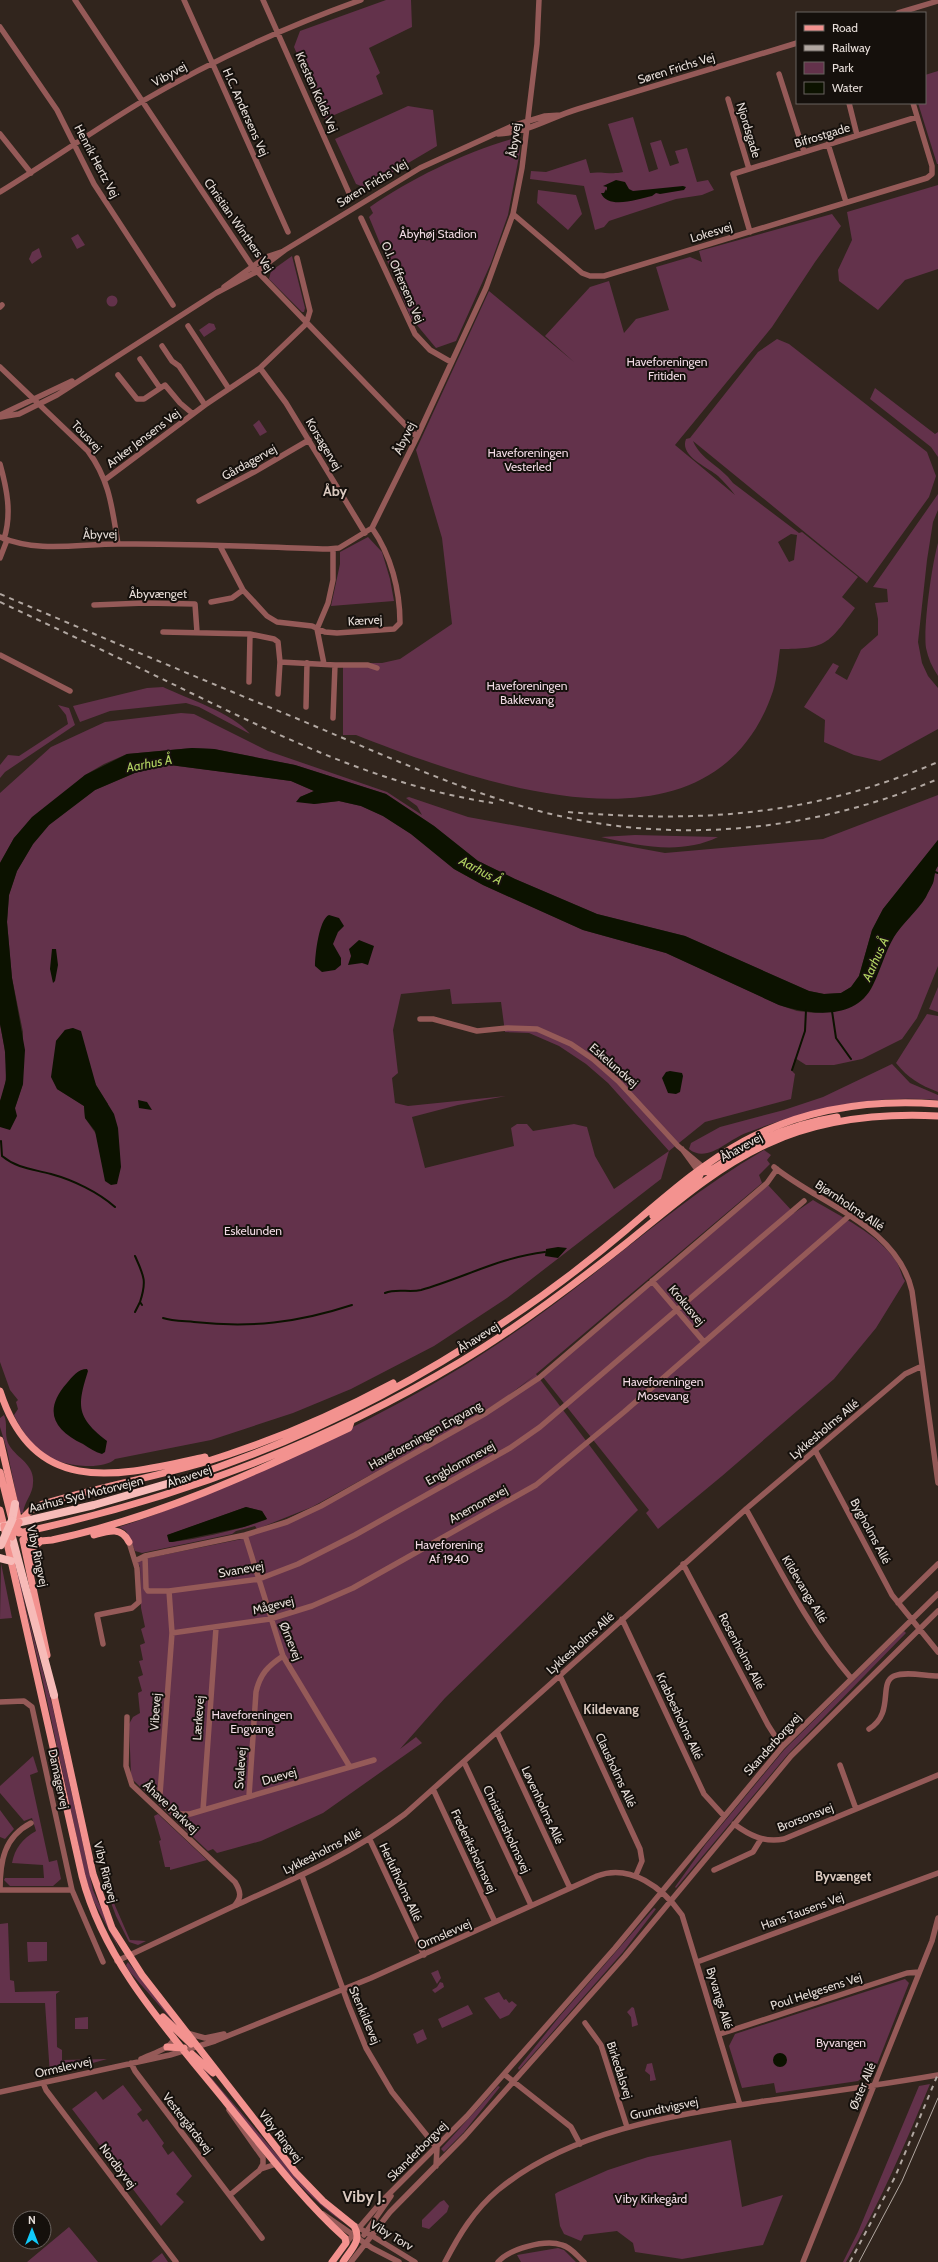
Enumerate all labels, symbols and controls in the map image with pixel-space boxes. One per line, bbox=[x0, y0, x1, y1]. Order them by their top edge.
legend bbox=[796, 12, 926, 104]
text: Road bbox=[832, 20, 858, 35]
text: Railway bbox=[832, 40, 870, 55]
street label: Kresten Kolds Vej bbox=[293, 49, 341, 135]
street label: Søren Frichs Vej bbox=[636, 49, 716, 87]
street label: Vibyvej bbox=[149, 58, 189, 90]
text: Park bbox=[832, 60, 854, 75]
street label: H.C. Andersens Vej bbox=[220, 66, 272, 158]
text: Water bbox=[832, 80, 863, 95]
street label: Njordsgade bbox=[733, 100, 765, 160]
street label: Bifrostgade bbox=[792, 119, 852, 151]
street label: Henrik Hertz Vej bbox=[71, 121, 123, 201]
street label: Åbyvej bbox=[504, 122, 524, 158]
street label: Søren Frichs Vej bbox=[334, 156, 410, 210]
street label: Christian Winthers Vej bbox=[201, 175, 277, 275]
street label: Lokesvej bbox=[688, 219, 734, 245]
park label: Åbyhøj Stadion bbox=[399, 226, 477, 241]
street label: O.I. Offersens Vej bbox=[378, 239, 428, 325]
park label: Haveforeningen Fritiden bbox=[627, 354, 708, 383]
street label: Anker Jensens Vej bbox=[103, 405, 183, 471]
street label: Korsagervej bbox=[303, 415, 345, 473]
street label: Tousvej bbox=[68, 417, 106, 455]
street label: Åbyvej bbox=[390, 419, 418, 457]
street label: Gårdagervej bbox=[219, 441, 279, 483]
park label: Haveforeningen Vesterled bbox=[488, 445, 569, 474]
district label: Åby bbox=[323, 482, 348, 500]
street label: Åbyvej bbox=[83, 526, 117, 542]
street label: Åbyvænget bbox=[129, 586, 187, 601]
street label: Kærvej bbox=[347, 612, 383, 628]
park label: Haveforeningen Bakkevang bbox=[487, 678, 568, 707]
water label: Aarhus Å bbox=[123, 750, 173, 775]
water label: Aarhus Å bbox=[456, 851, 506, 888]
water label: Aarhus Å bbox=[857, 934, 892, 984]
street label: Eskelundvej bbox=[587, 1040, 641, 1090]
street label: Åhavevej bbox=[717, 1129, 765, 1165]
street label: Bjørnholms Allé bbox=[813, 1176, 887, 1234]
park label: Eskelunden bbox=[224, 1223, 282, 1238]
street label: Krokusvej bbox=[666, 1282, 708, 1328]
street label: Åhavevej bbox=[455, 1318, 501, 1356]
park label: Haveforeningen Mosevang bbox=[623, 1374, 704, 1403]
street label: Lykkesholms Allé bbox=[786, 1396, 862, 1462]
street label: Haveforeningen Engvang bbox=[366, 1397, 485, 1472]
street label: Engblommevej bbox=[423, 1438, 497, 1488]
street label: Åhavevej bbox=[165, 1461, 213, 1491]
street label: Aarhus Syd Motorvejen bbox=[27, 1472, 145, 1515]
street label: Anemonevej bbox=[446, 1482, 510, 1526]
street label: Bygholms Allé bbox=[847, 1496, 895, 1566]
street label: Viby Ringvej bbox=[24, 1524, 52, 1588]
park label: Haveforening Af 1940 bbox=[415, 1537, 484, 1566]
street label: Kildevangs Allé bbox=[779, 1552, 831, 1626]
street label: Svanevej bbox=[217, 1558, 265, 1580]
street label: Mågevej bbox=[251, 1593, 295, 1617]
street label: Lykkesholms Allé bbox=[543, 1609, 617, 1677]
street label: Rosenholms Allé bbox=[716, 1610, 768, 1692]
street label: Ørnevej bbox=[277, 1620, 305, 1662]
street label: Krabbesholms Allé bbox=[653, 1670, 707, 1762]
street label: Vibevej bbox=[146, 1693, 164, 1731]
street label: Lærkevej bbox=[189, 1695, 207, 1741]
district label: Kildevang bbox=[583, 1701, 639, 1717]
park label: Haveforeningen Engvang bbox=[212, 1707, 293, 1736]
street label: Skanderborgvej bbox=[740, 1710, 804, 1778]
street label: Clausholms Allé bbox=[592, 1730, 640, 1810]
street label: Svalevej bbox=[231, 1747, 249, 1789]
street label: Damagervej bbox=[45, 1748, 73, 1810]
street label: Duevej bbox=[260, 1764, 298, 1788]
street label: Løvenholms Allé bbox=[518, 1764, 568, 1846]
street label: Åhave Parkvej bbox=[140, 1778, 202, 1836]
street label: Christiansholmsvej bbox=[480, 1783, 534, 1875]
street label: Brorsonsvej bbox=[775, 1799, 835, 1835]
street label: Frederiksholmsvej bbox=[448, 1807, 500, 1895]
street label: Lykkesholms Allé bbox=[280, 1825, 364, 1877]
street label: Viby Ringvej bbox=[91, 1840, 121, 1904]
street label: Herlufholms Allé bbox=[376, 1841, 426, 1923]
district label: Byvænget bbox=[815, 1868, 872, 1884]
street label: Hans Tausens Vej bbox=[759, 1889, 845, 1933]
street label: Ormslevvej bbox=[415, 1915, 473, 1953]
street label: Byvangs Allé bbox=[703, 1965, 737, 2031]
street label: Poul Helgesens Vej bbox=[768, 1969, 864, 2013]
street label: Stenkildevej bbox=[346, 1984, 384, 2046]
park label: Byvangen bbox=[816, 2035, 866, 2050]
street label: Birkedalsvej bbox=[604, 2039, 636, 2101]
street label: Ormslevvej bbox=[33, 2053, 93, 2081]
street label: Øster Allé bbox=[845, 2060, 879, 2112]
street label: Vestergårdsvej bbox=[160, 2090, 216, 2156]
street label: Grundtvigsvej bbox=[629, 2093, 699, 2123]
street label: Viby Ringvej bbox=[256, 2107, 306, 2165]
street label: Skanderborgvej bbox=[384, 2118, 450, 2184]
street label: Nordbyvej bbox=[96, 2141, 140, 2191]
district label: Viby J. bbox=[343, 2187, 385, 2206]
park label: Viby Kirkegård bbox=[615, 2191, 687, 2206]
north arrow bbox=[12, 2210, 52, 2250]
text: N bbox=[28, 2213, 36, 2227]
street label: Viby Torv bbox=[368, 2216, 416, 2254]

